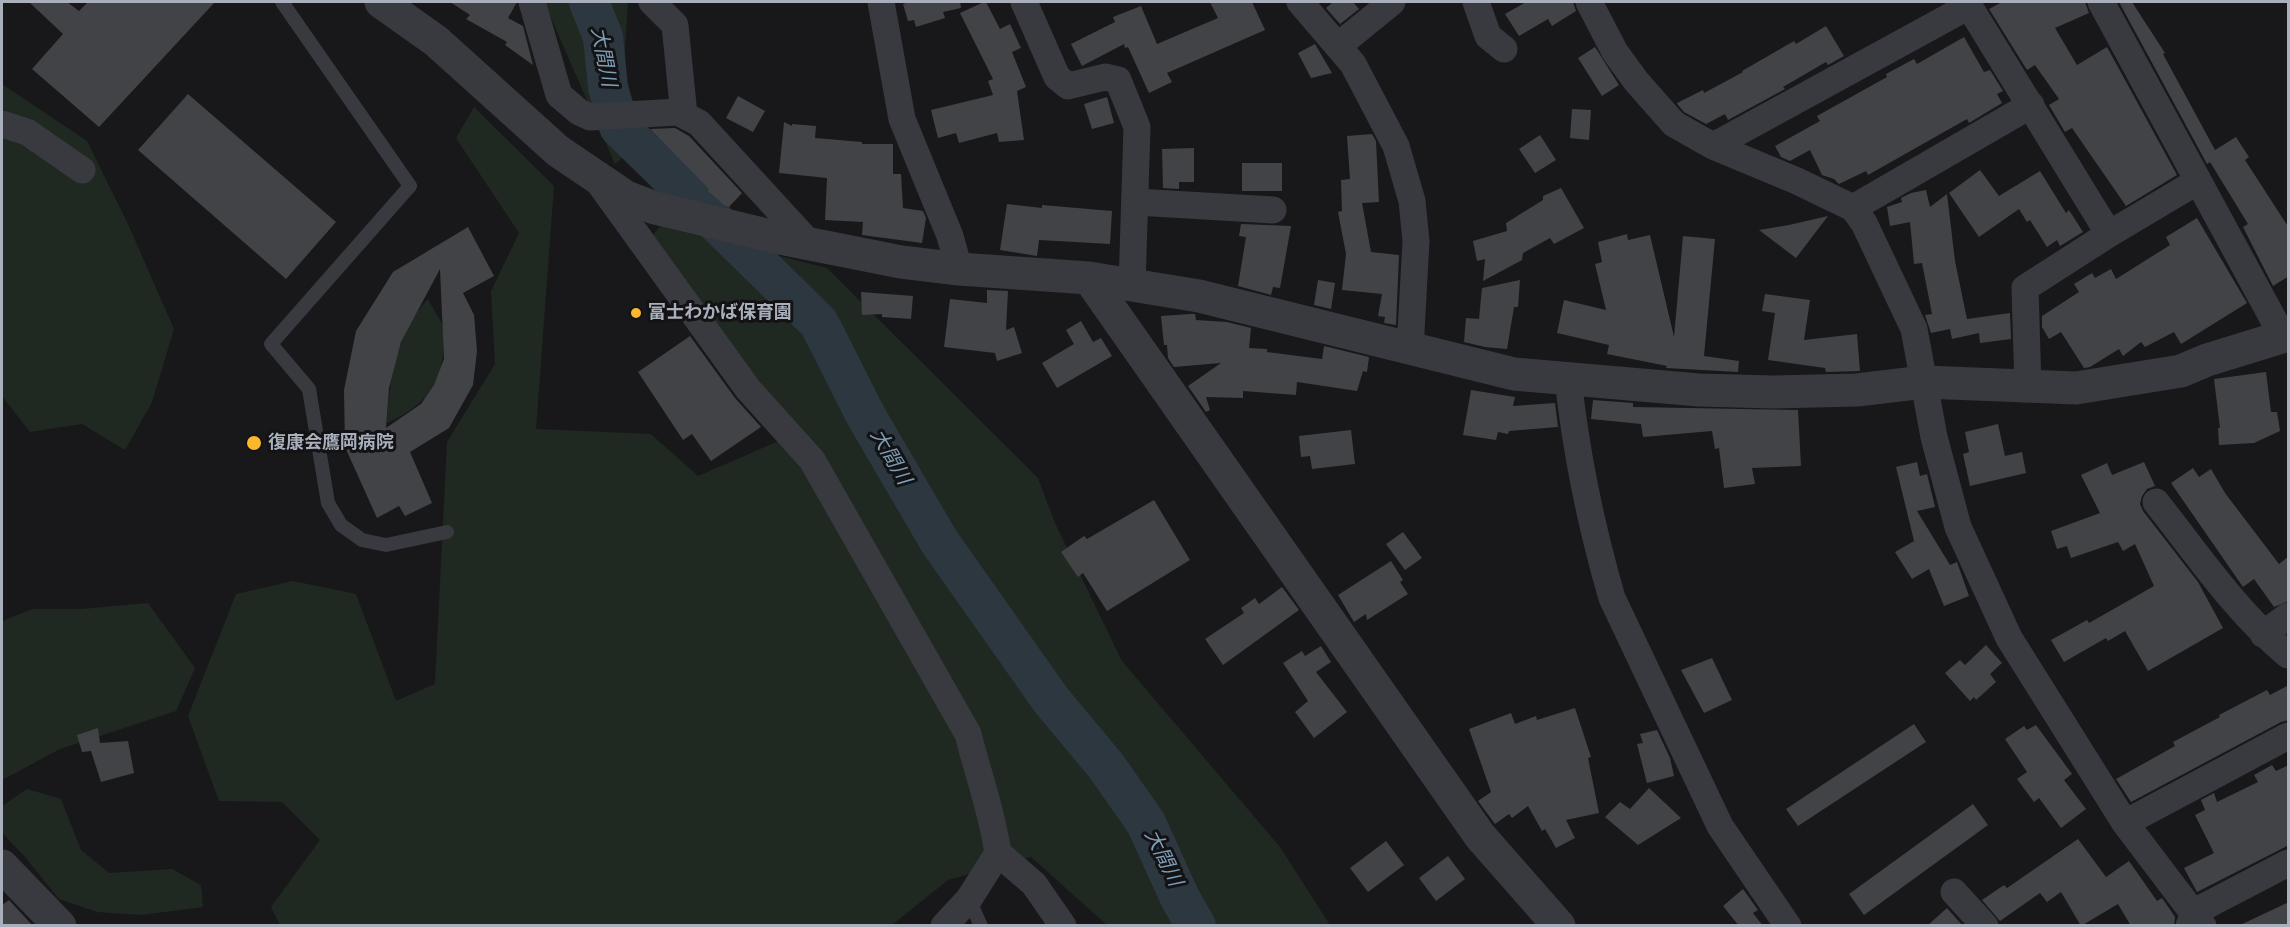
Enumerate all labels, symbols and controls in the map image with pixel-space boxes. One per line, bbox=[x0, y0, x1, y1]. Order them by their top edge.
water label: 大間川 bbox=[585, 25, 621, 89]
place label: 富士わかば保育園 bbox=[648, 302, 792, 324]
marker: 富士わかば保育園 bbox=[629, 306, 643, 320]
water label: 大間川 bbox=[865, 425, 915, 489]
place label: 復康会鷹岡病院 bbox=[268, 432, 394, 454]
marker: 復康会鷹岡病院 bbox=[245, 434, 263, 452]
water label: 大間川 bbox=[1139, 826, 1187, 890]

